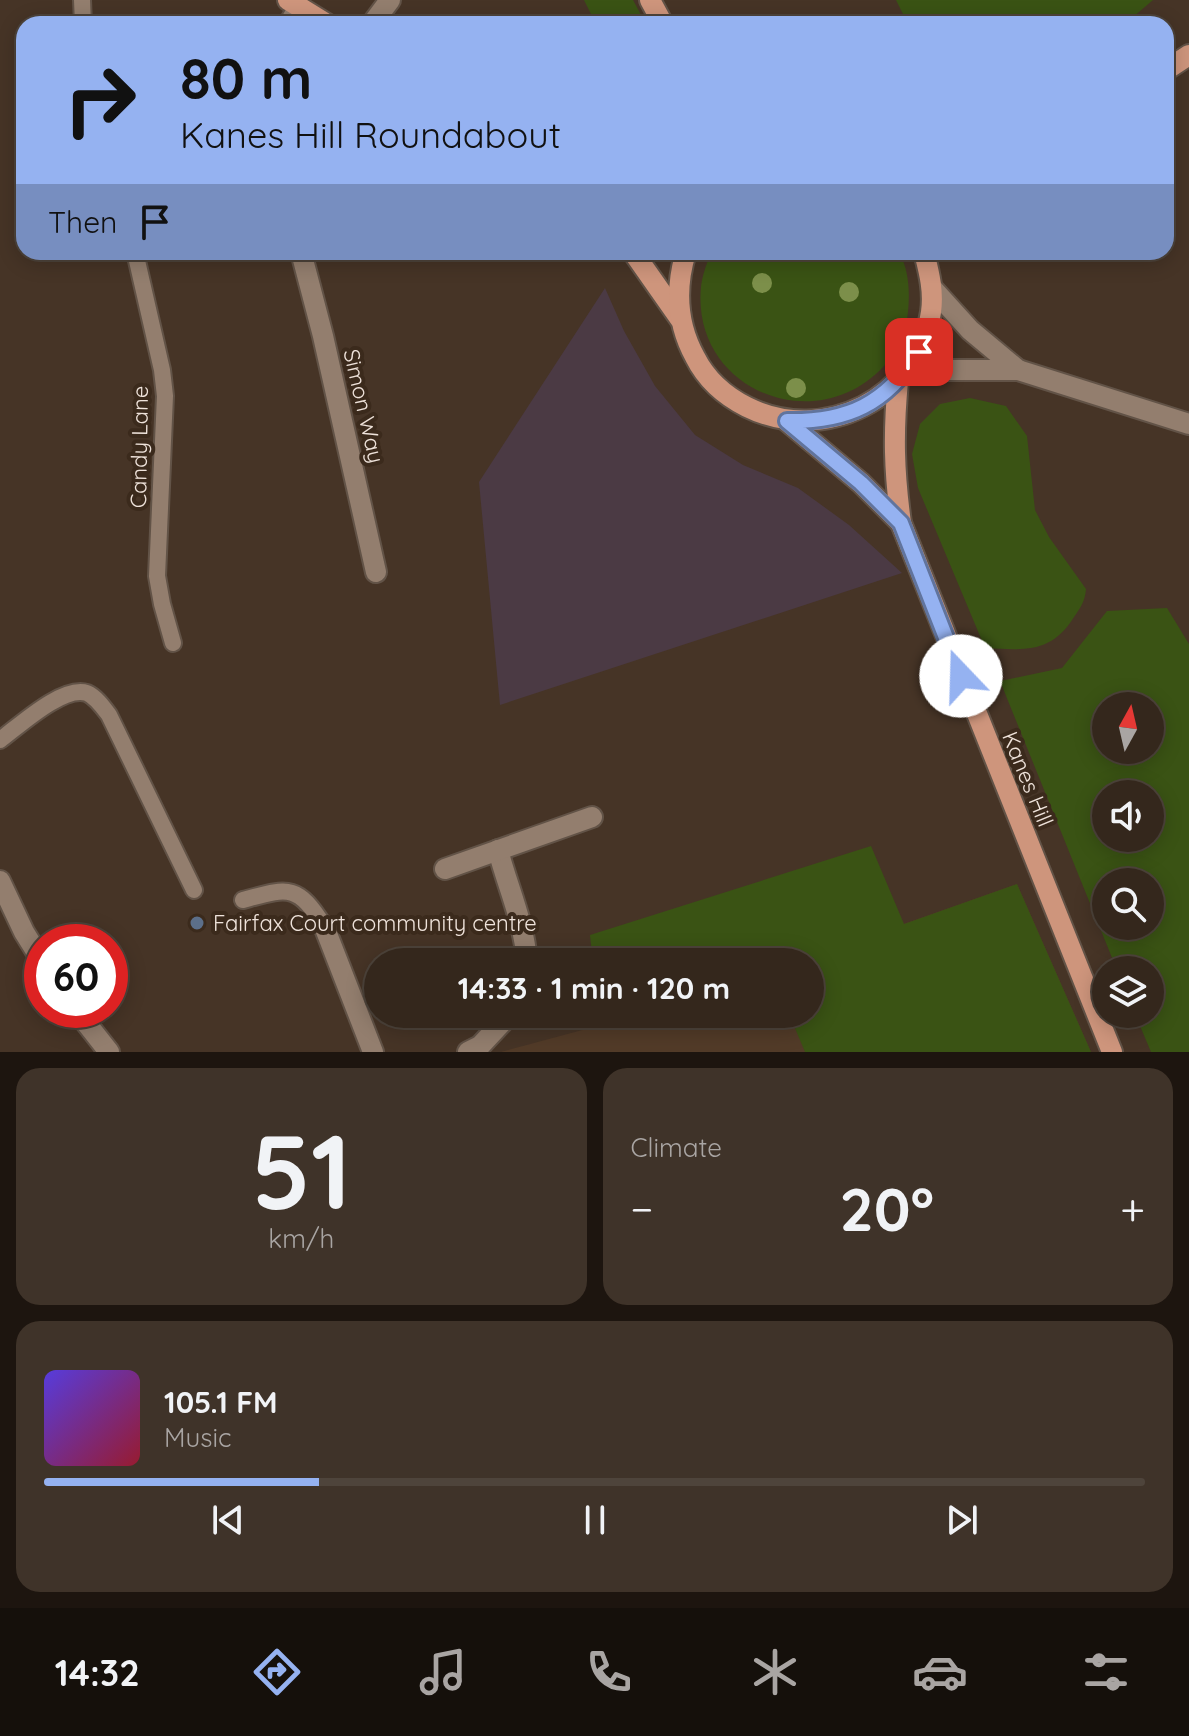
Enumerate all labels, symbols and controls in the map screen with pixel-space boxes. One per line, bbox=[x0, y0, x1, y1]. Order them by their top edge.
text: 80 m bbox=[180, 43, 312, 113]
icon: right bbox=[48, 48, 152, 152]
text: Kanes Hill Roundabout bbox=[180, 112, 561, 157]
icon: arrive bbox=[133, 200, 177, 244]
text: Then bbox=[48, 203, 117, 241]
pin bbox=[885, 318, 953, 386]
icon: arrive bbox=[897, 330, 941, 374]
street label: Simon Way bbox=[337, 346, 391, 466]
street label: Candy Lane bbox=[124, 386, 154, 508]
position arrow bbox=[919, 634, 1003, 718]
north arrow bbox=[1092, 692, 1164, 764]
map controls bbox=[1092, 692, 1164, 1028]
street label: Kanes Hill bbox=[996, 727, 1060, 831]
button: sound bbox=[1092, 780, 1164, 852]
button: search bbox=[1092, 868, 1164, 940]
place label: Fairfax Court community centre bbox=[213, 909, 537, 937]
marker: Fairfax Court community centre bbox=[188, 914, 206, 932]
speed limit sign: 60 bbox=[24, 924, 128, 1028]
button: layers bbox=[1092, 956, 1164, 1028]
text: 14:33 · 1 min · 120 m bbox=[458, 969, 730, 1007]
text: 51 bbox=[251, 1105, 351, 1235]
text: Climate bbox=[631, 1131, 722, 1164]
text: 20° bbox=[840, 1171, 934, 1246]
text: − bbox=[631, 1181, 653, 1236]
text: + bbox=[1120, 1181, 1145, 1236]
text: km/h bbox=[268, 1222, 334, 1255]
text: 105.1 FM bbox=[164, 1383, 278, 1421]
text: Music bbox=[164, 1421, 232, 1454]
icon: previous bbox=[206, 1498, 250, 1542]
icon: pause bbox=[573, 1498, 617, 1542]
icon: next bbox=[940, 1498, 984, 1542]
icon: directions bbox=[249, 1644, 305, 1700]
icon: music bbox=[415, 1644, 471, 1700]
icon: phone bbox=[581, 1644, 637, 1700]
icon: climate bbox=[747, 1644, 803, 1700]
icon: car bbox=[912, 1644, 968, 1700]
icon: filters bbox=[1078, 1644, 1134, 1700]
text: 14:32 bbox=[55, 1650, 140, 1695]

